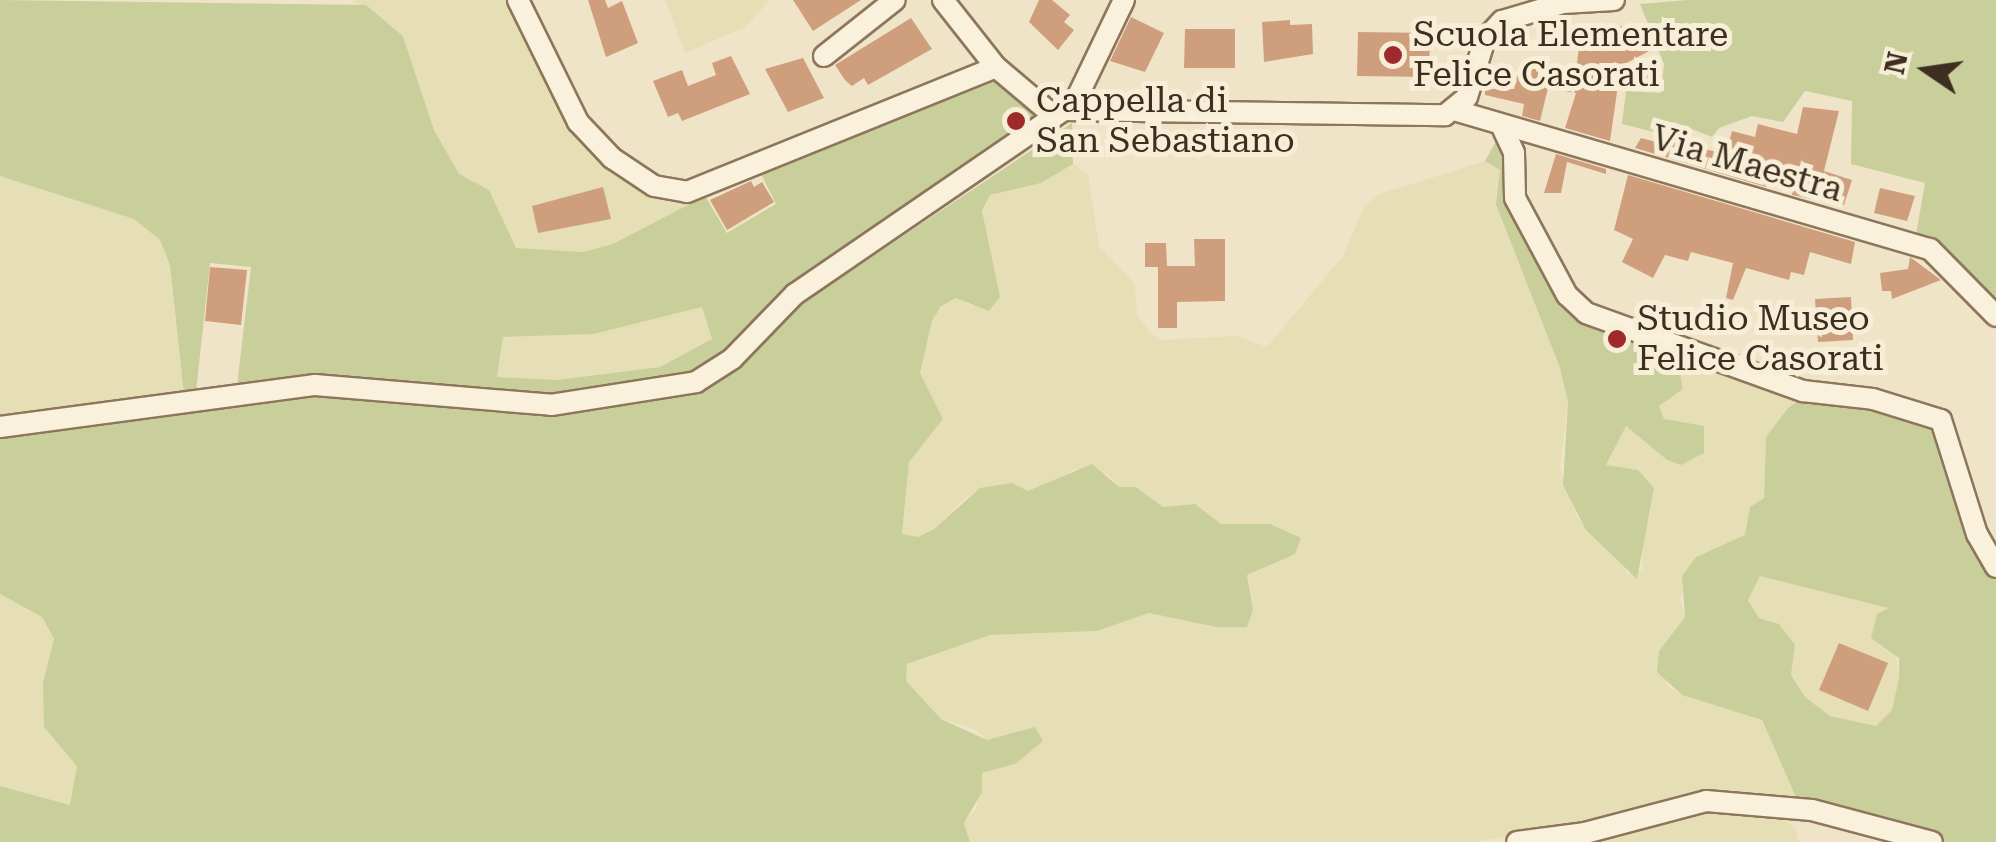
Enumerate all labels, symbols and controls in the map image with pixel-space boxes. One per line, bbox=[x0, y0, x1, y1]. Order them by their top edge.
place label: Scuola Elementare Felice Casorati bbox=[1413, 14, 1728, 96]
north arrow bbox=[1876, 20, 1976, 120]
marker: Scuola Elementare Felice Casorati bbox=[1382, 44, 1404, 66]
text: N bbox=[1878, 49, 1915, 77]
place label: Cappella di San Sebastiano bbox=[1036, 80, 1295, 162]
marker: Cappella di San Sebastiano bbox=[1005, 110, 1027, 132]
street label: Via Maestra bbox=[1647, 117, 1847, 211]
place label: Studio Museo Felice Casorati bbox=[1637, 298, 1884, 380]
marker: Studio Museo Felice Casorati bbox=[1606, 328, 1628, 350]

